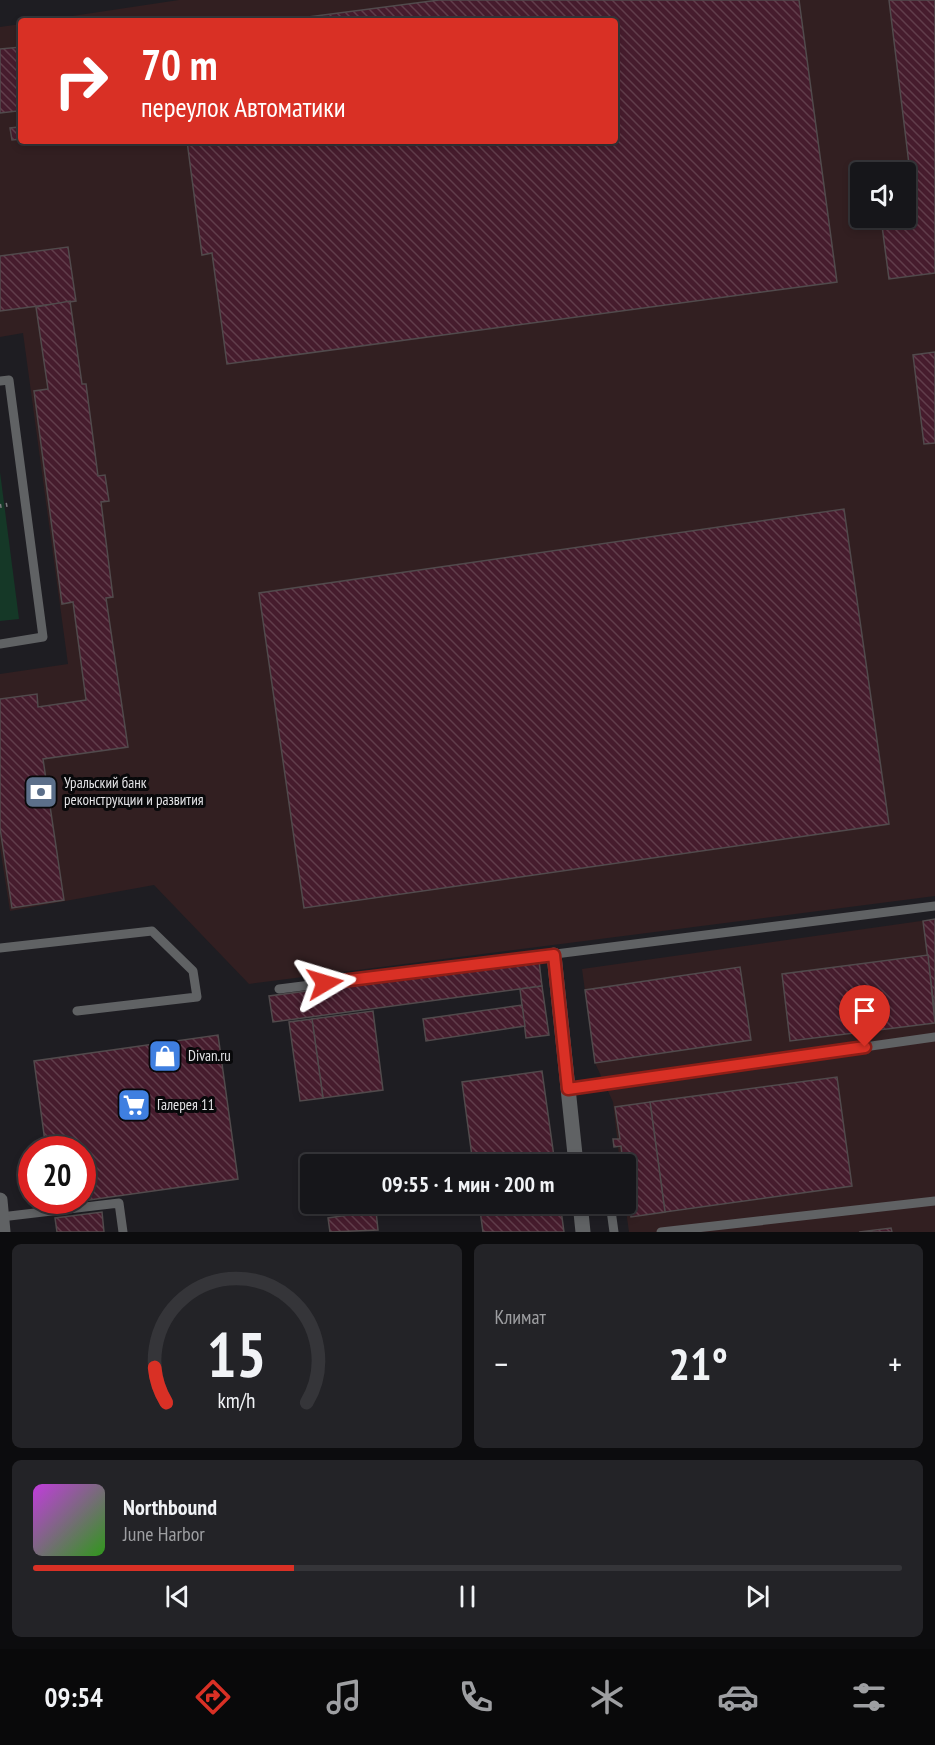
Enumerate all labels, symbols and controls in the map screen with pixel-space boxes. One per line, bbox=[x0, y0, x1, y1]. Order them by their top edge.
text: 70 m bbox=[141, 37, 218, 92]
icon: right bbox=[42, 42, 120, 120]
text: переулок Автоматики bbox=[141, 90, 346, 124]
map controls bbox=[850, 162, 916, 228]
button: sound bbox=[850, 162, 916, 228]
place label: Уральский банк реконструкции и развития bbox=[64, 773, 204, 809]
bank icon: Уральский банк реконструкции и развития bbox=[23, 774, 59, 810]
position arrow bbox=[293, 951, 357, 1015]
pin bbox=[839, 985, 890, 1047]
icon: arrive bbox=[848, 994, 881, 1027]
shop icon: Divan.ru bbox=[147, 1038, 183, 1074]
place label: Divan.ru bbox=[188, 1046, 231, 1065]
supermarket icon: Галерея 11 bbox=[116, 1087, 152, 1123]
place label: Галерея 11 bbox=[157, 1095, 215, 1114]
speed limit sign: 20 bbox=[18, 1136, 96, 1214]
text: 09:55 · 1 мин · 200 m bbox=[382, 1170, 554, 1198]
text: Климат bbox=[495, 1304, 546, 1330]
text: 15 bbox=[207, 1313, 267, 1394]
text: 21° bbox=[669, 1334, 728, 1392]
text: − bbox=[495, 1342, 508, 1385]
text: + bbox=[888, 1342, 902, 1385]
text: km/h bbox=[218, 1386, 256, 1414]
text: Northbound bbox=[123, 1493, 217, 1521]
text: June Harbor bbox=[123, 1521, 205, 1547]
icon: previous bbox=[161, 1580, 194, 1613]
icon: pause bbox=[451, 1580, 484, 1613]
icon: next bbox=[741, 1580, 774, 1613]
icon: directions bbox=[192, 1676, 234, 1718]
icon: music bbox=[323, 1676, 365, 1718]
icon: phone bbox=[455, 1676, 497, 1718]
icon: climate bbox=[586, 1676, 628, 1718]
icon: car bbox=[717, 1676, 759, 1718]
icon: filters bbox=[848, 1676, 890, 1718]
text: 09:54 bbox=[45, 1680, 103, 1714]

